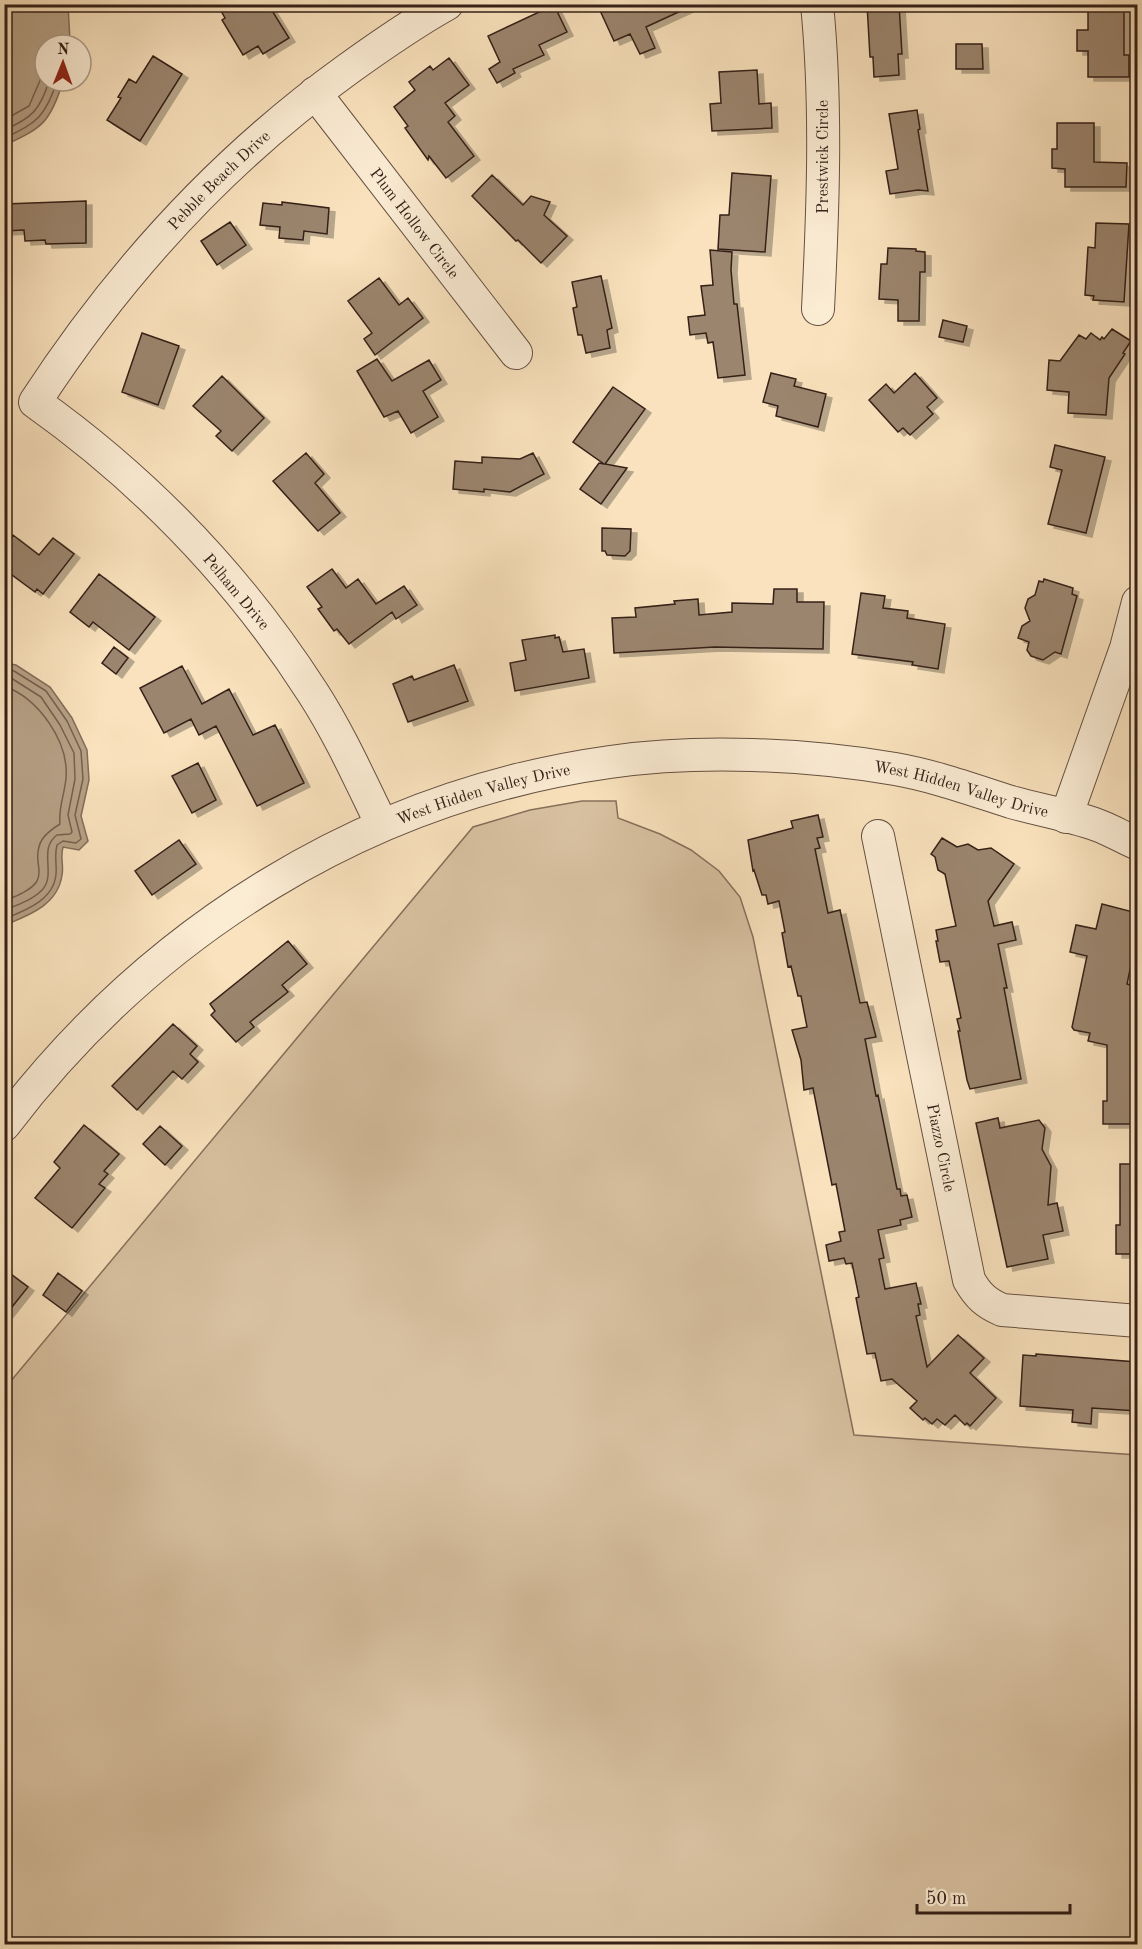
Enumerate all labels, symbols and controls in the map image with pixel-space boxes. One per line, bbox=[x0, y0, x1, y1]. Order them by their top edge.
north arrow bbox=[33, 33, 93, 93]
text: N bbox=[57, 42, 70, 58]
street label: Prestwick Circle bbox=[816, 100, 832, 214]
street label: Pebble Beach Drive bbox=[166, 128, 274, 234]
street label: Plum Hollow Circle bbox=[366, 166, 461, 282]
street label: Pelham Drive bbox=[199, 551, 272, 633]
street label: West Hidden Valley Drive bbox=[873, 760, 1050, 821]
street label: West Hidden Valley Drive bbox=[395, 763, 572, 829]
street label: Piazzo Circle bbox=[923, 1102, 957, 1194]
scale bar bbox=[917, 1877, 1070, 1915]
text: 50 m bbox=[926, 1890, 966, 1908]

